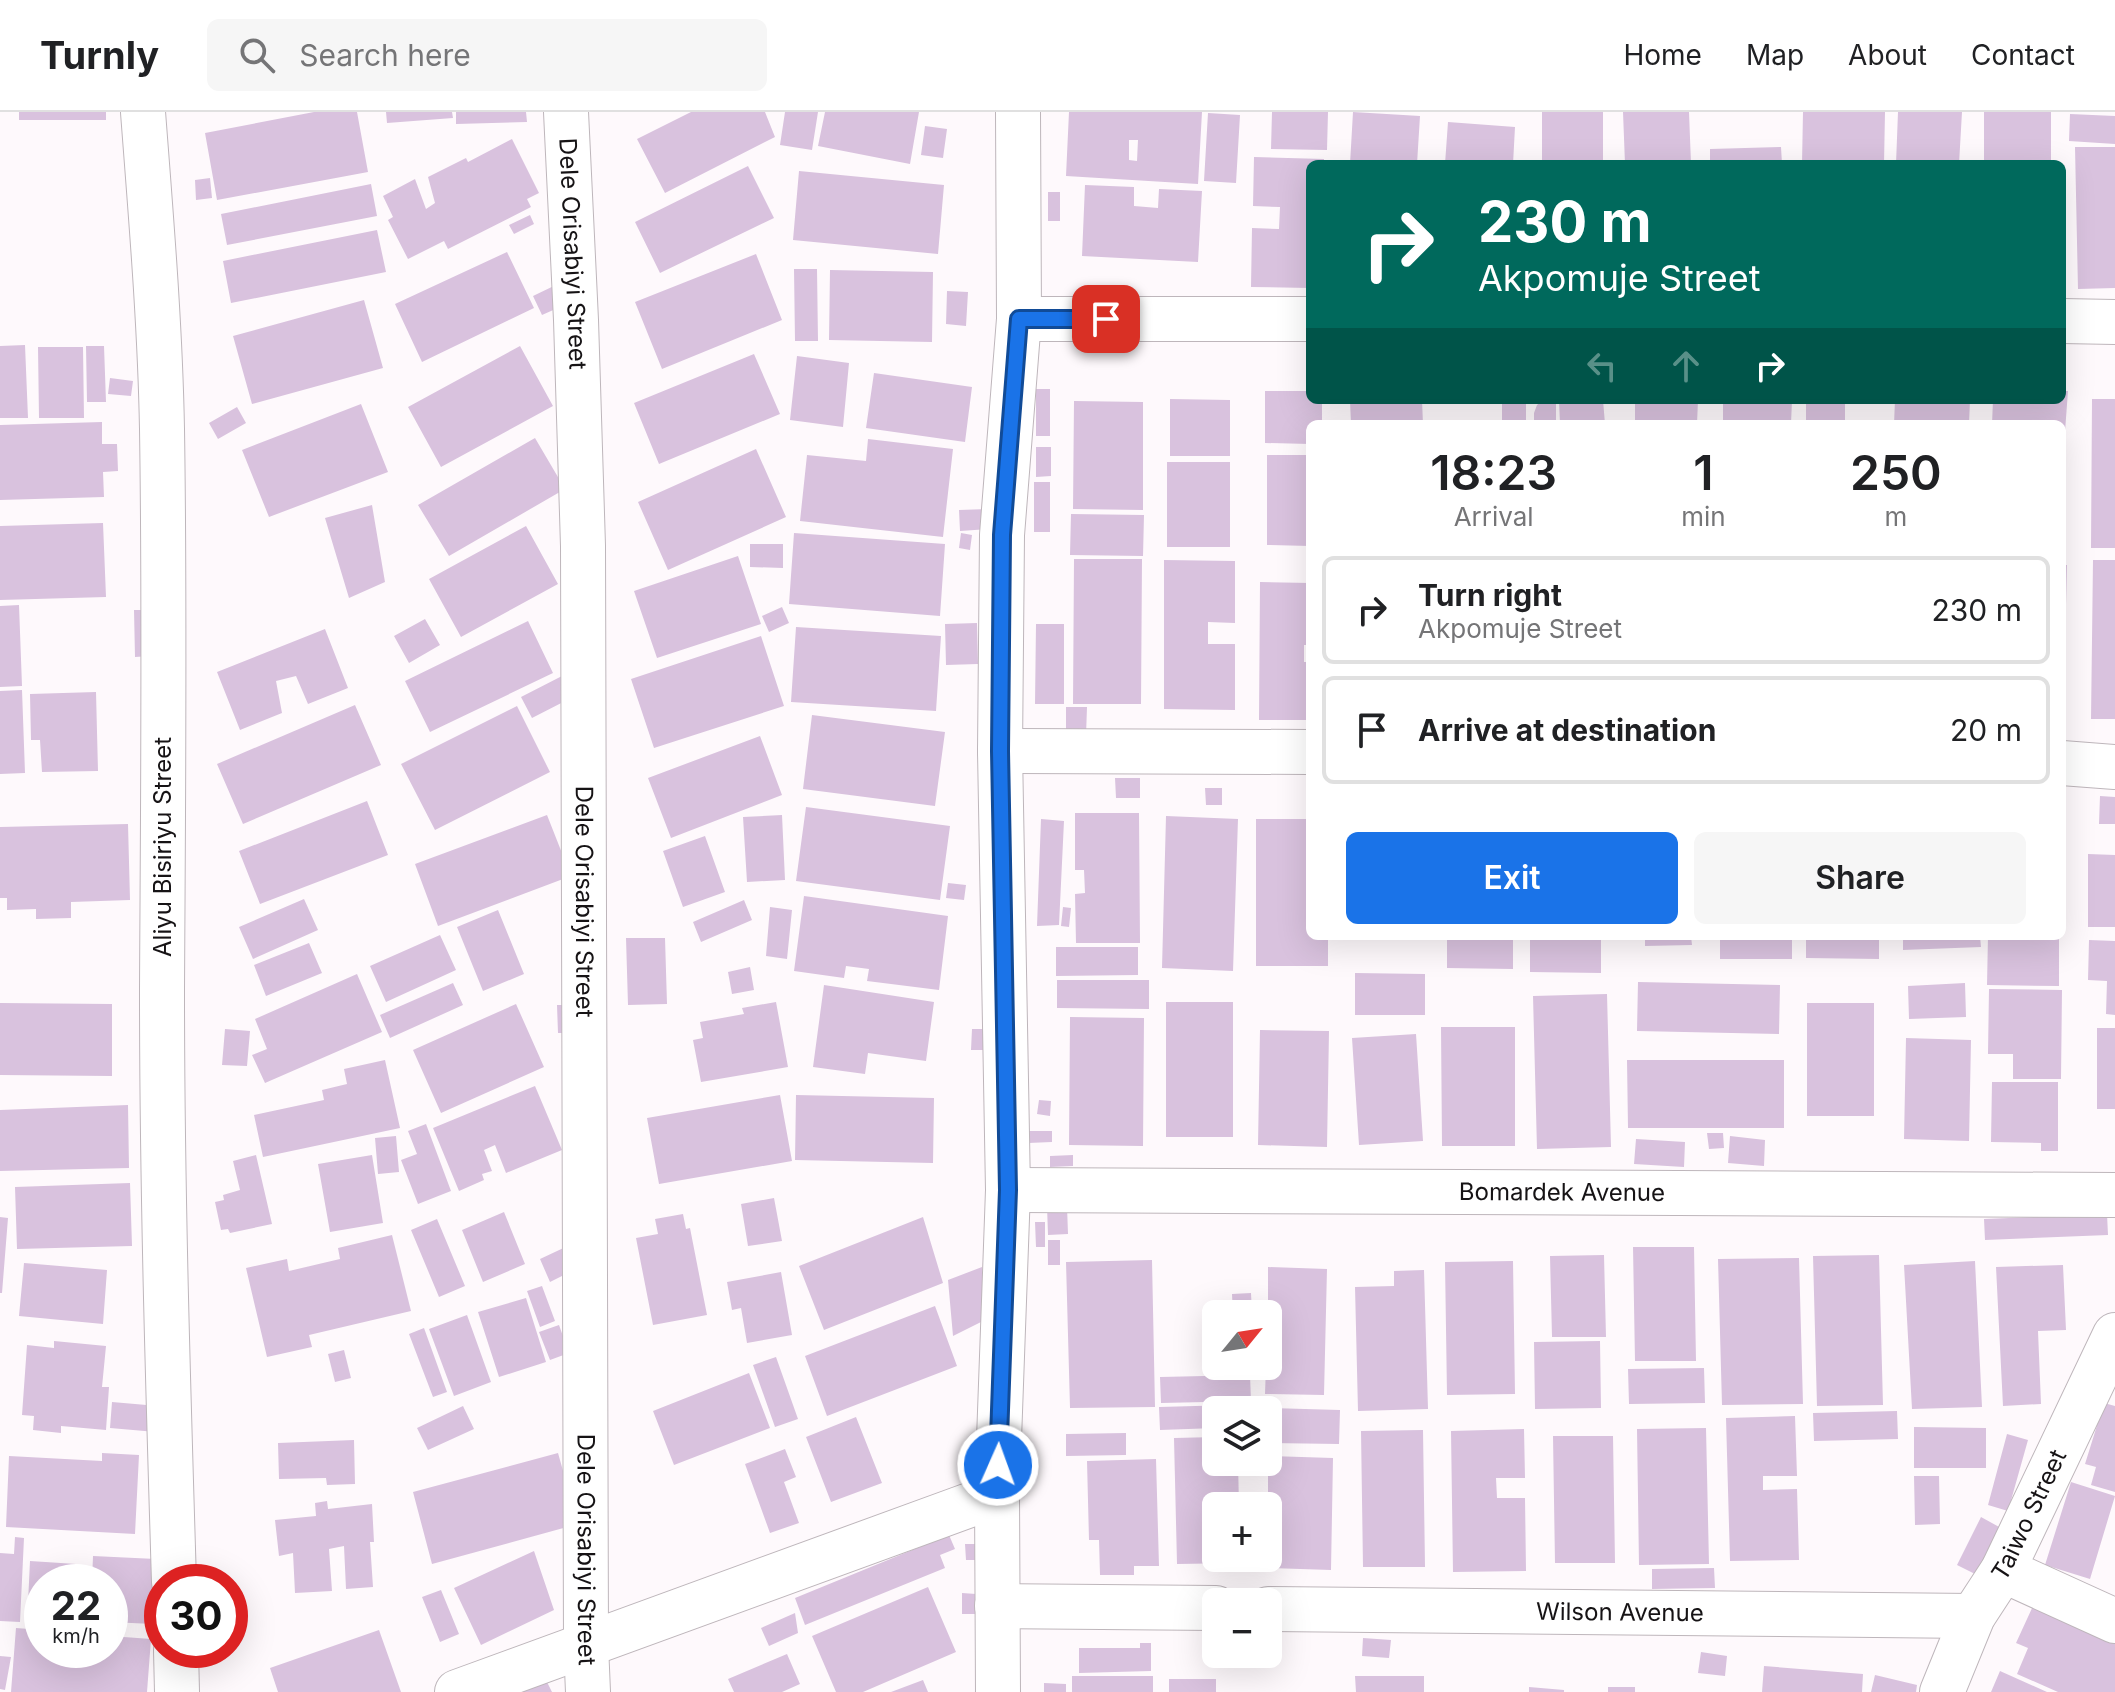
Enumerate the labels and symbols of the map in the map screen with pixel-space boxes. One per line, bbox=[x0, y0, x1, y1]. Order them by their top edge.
street label: Dele Orisabiyi Street bbox=[553, 137, 593, 370]
pin bbox=[1072, 285, 1140, 353]
street label: Aliyu Bisiriyu Street bbox=[148, 737, 177, 957]
street label: Dele Orisabiyi Street bbox=[570, 786, 599, 1018]
street label: Bomardek Avenue bbox=[1459, 1177, 1665, 1207]
north arrow bbox=[1202, 1300, 1282, 1380]
position arrow bbox=[956, 1423, 1040, 1507]
street label: Dele Orisabiyi Street bbox=[571, 1434, 602, 1666]
street label: Taiwo Street bbox=[1985, 1445, 2072, 1586]
speed limit sign: 30 bbox=[144, 1564, 248, 1668]
street label: Wilson Avenue bbox=[1536, 1597, 1704, 1627]

